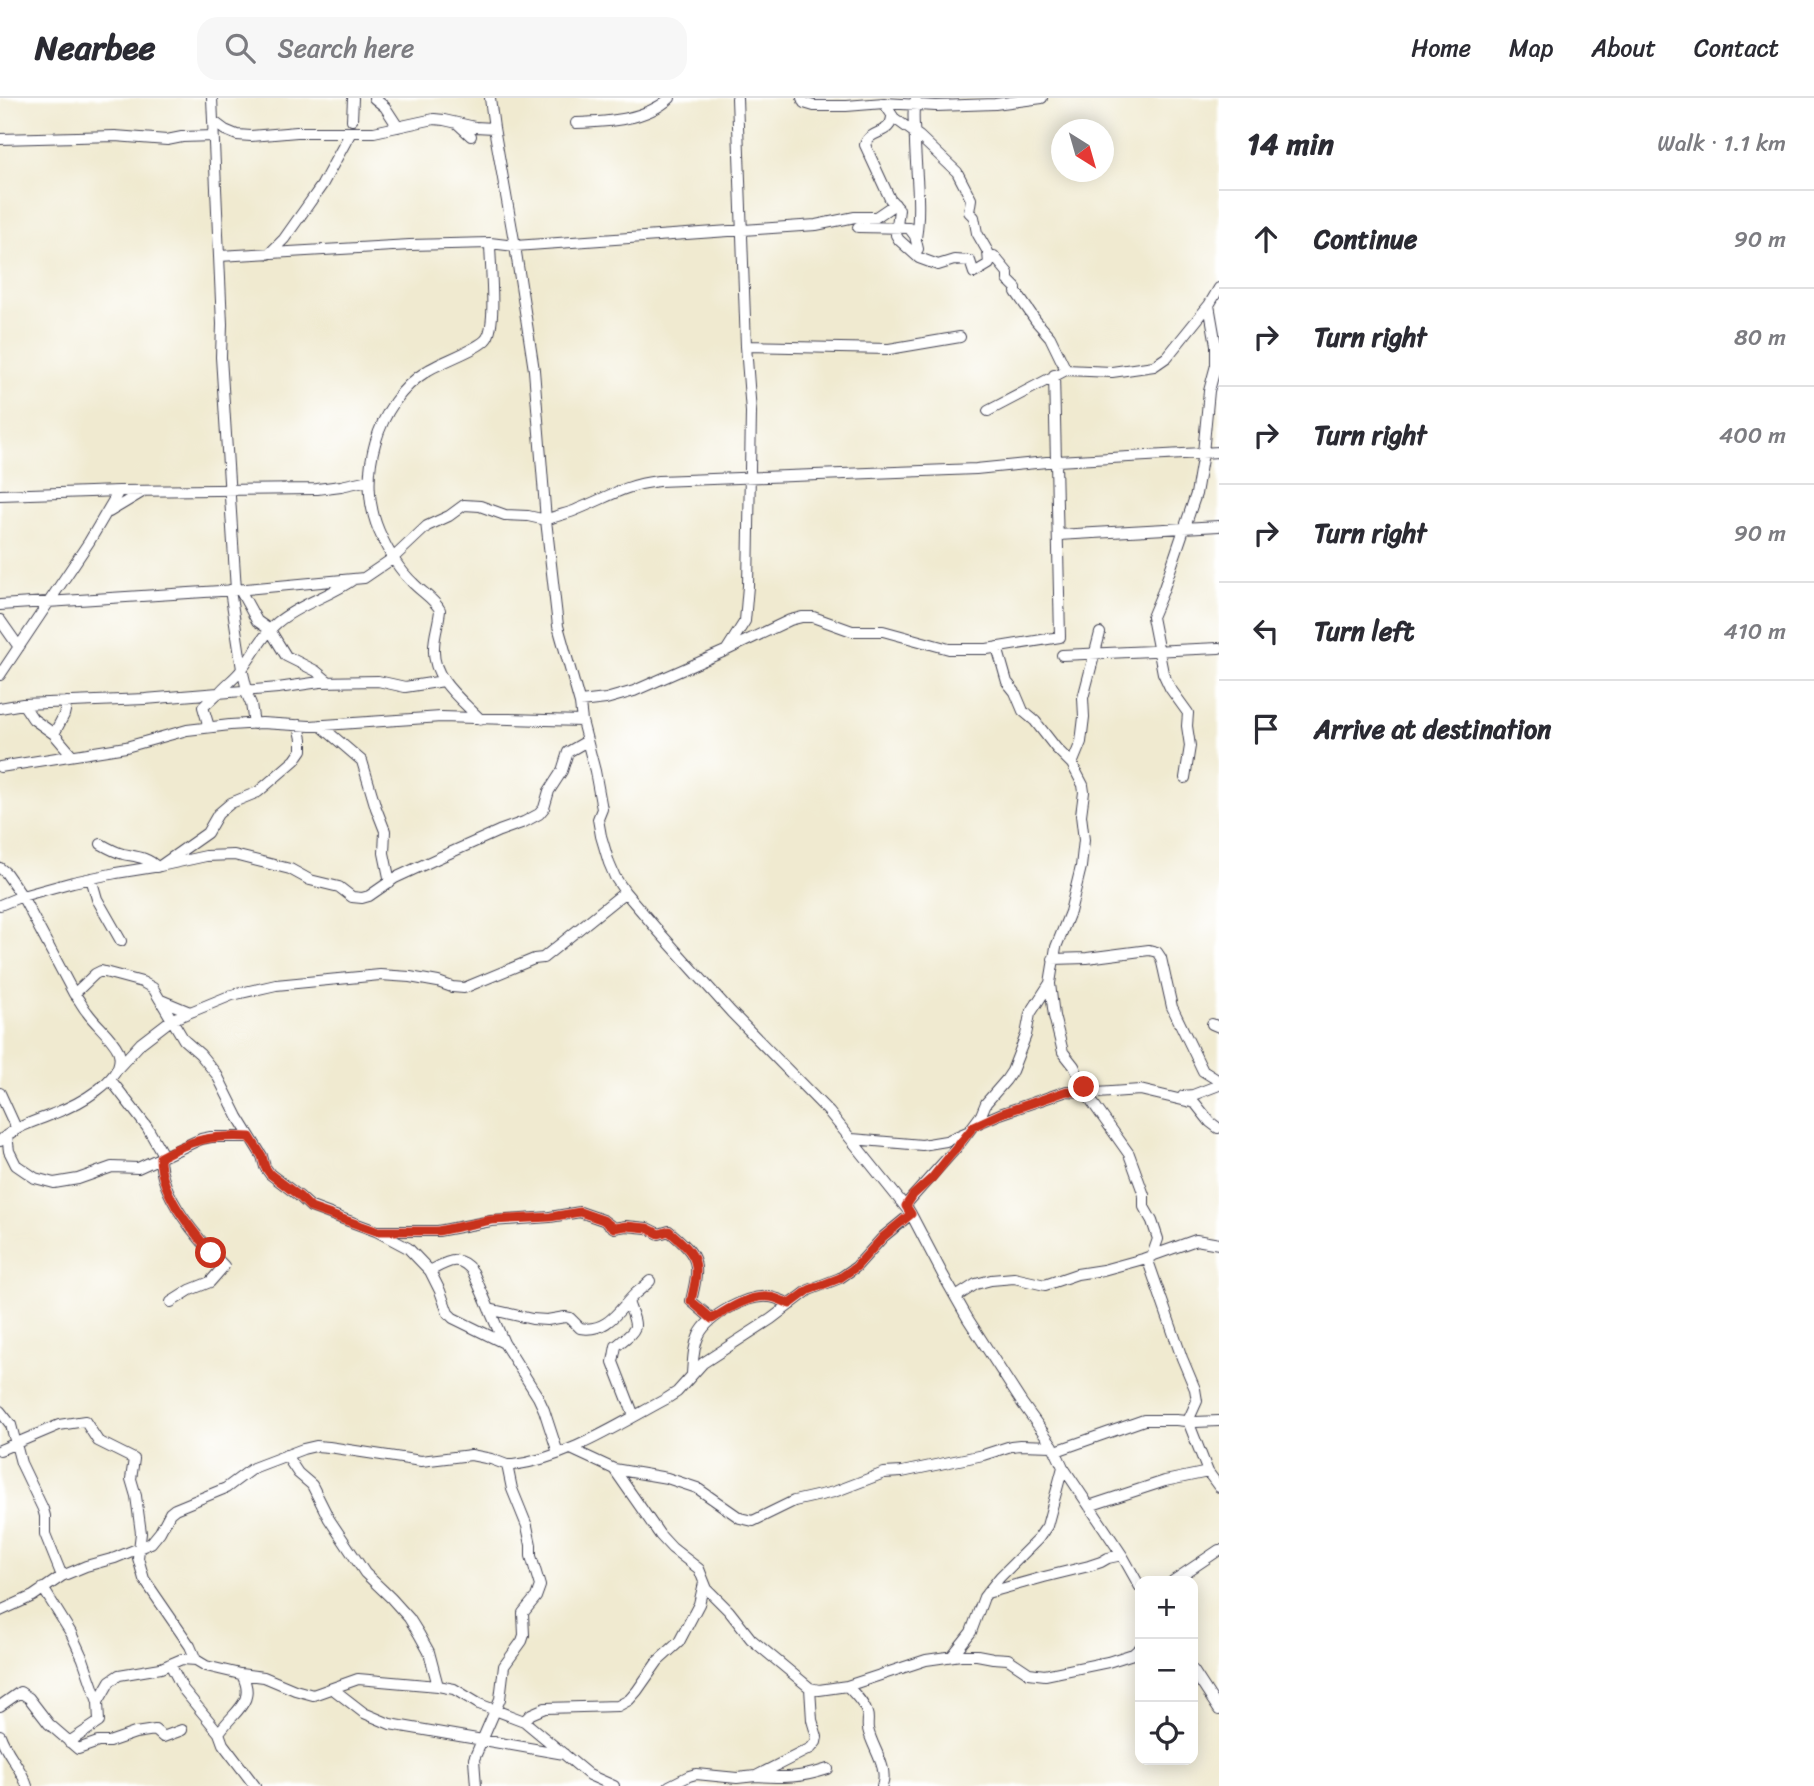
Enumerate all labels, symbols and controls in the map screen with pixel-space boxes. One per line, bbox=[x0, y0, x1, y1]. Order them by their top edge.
search box bbox=[197, 17, 687, 80]
text: Nearbee bbox=[35, 19, 155, 77]
text: Search here bbox=[277, 25, 414, 71]
text: Home bbox=[1411, 27, 1471, 69]
text: Map bbox=[1509, 27, 1553, 69]
text: About bbox=[1591, 27, 1656, 69]
text: Contact bbox=[1694, 27, 1779, 69]
icon: search bbox=[221, 29, 259, 67]
text: 14 min bbox=[1247, 117, 1334, 171]
north arrow bbox=[1051, 119, 1114, 182]
text: Walk · 1.1 km bbox=[1657, 123, 1786, 164]
text: Continue bbox=[1314, 216, 1417, 262]
text: 90 m bbox=[1734, 219, 1786, 260]
icon: ahead bbox=[1247, 220, 1285, 258]
text: Turn right bbox=[1314, 314, 1427, 360]
text: 80 m bbox=[1734, 317, 1786, 358]
icon: right bbox=[1247, 318, 1285, 356]
text: Turn right bbox=[1314, 412, 1427, 458]
text: 400 m bbox=[1719, 415, 1786, 456]
icon: right bbox=[1247, 416, 1285, 454]
text: Turn right bbox=[1314, 510, 1427, 556]
text: 90 m bbox=[1734, 513, 1786, 554]
icon: right bbox=[1247, 514, 1285, 552]
text: Turn left bbox=[1314, 608, 1414, 654]
text: 410 m bbox=[1724, 611, 1786, 652]
icon: left bbox=[1247, 612, 1285, 650]
text: Arrive at destination bbox=[1314, 706, 1551, 752]
icon: arrive bbox=[1247, 710, 1285, 748]
route end bbox=[1068, 1071, 1099, 1102]
route start bbox=[195, 1237, 226, 1268]
map controls bbox=[1135, 1576, 1198, 1765]
button: + bbox=[1135, 1576, 1198, 1639]
button: − bbox=[1135, 1639, 1198, 1702]
button: locate bbox=[1135, 1702, 1198, 1765]

